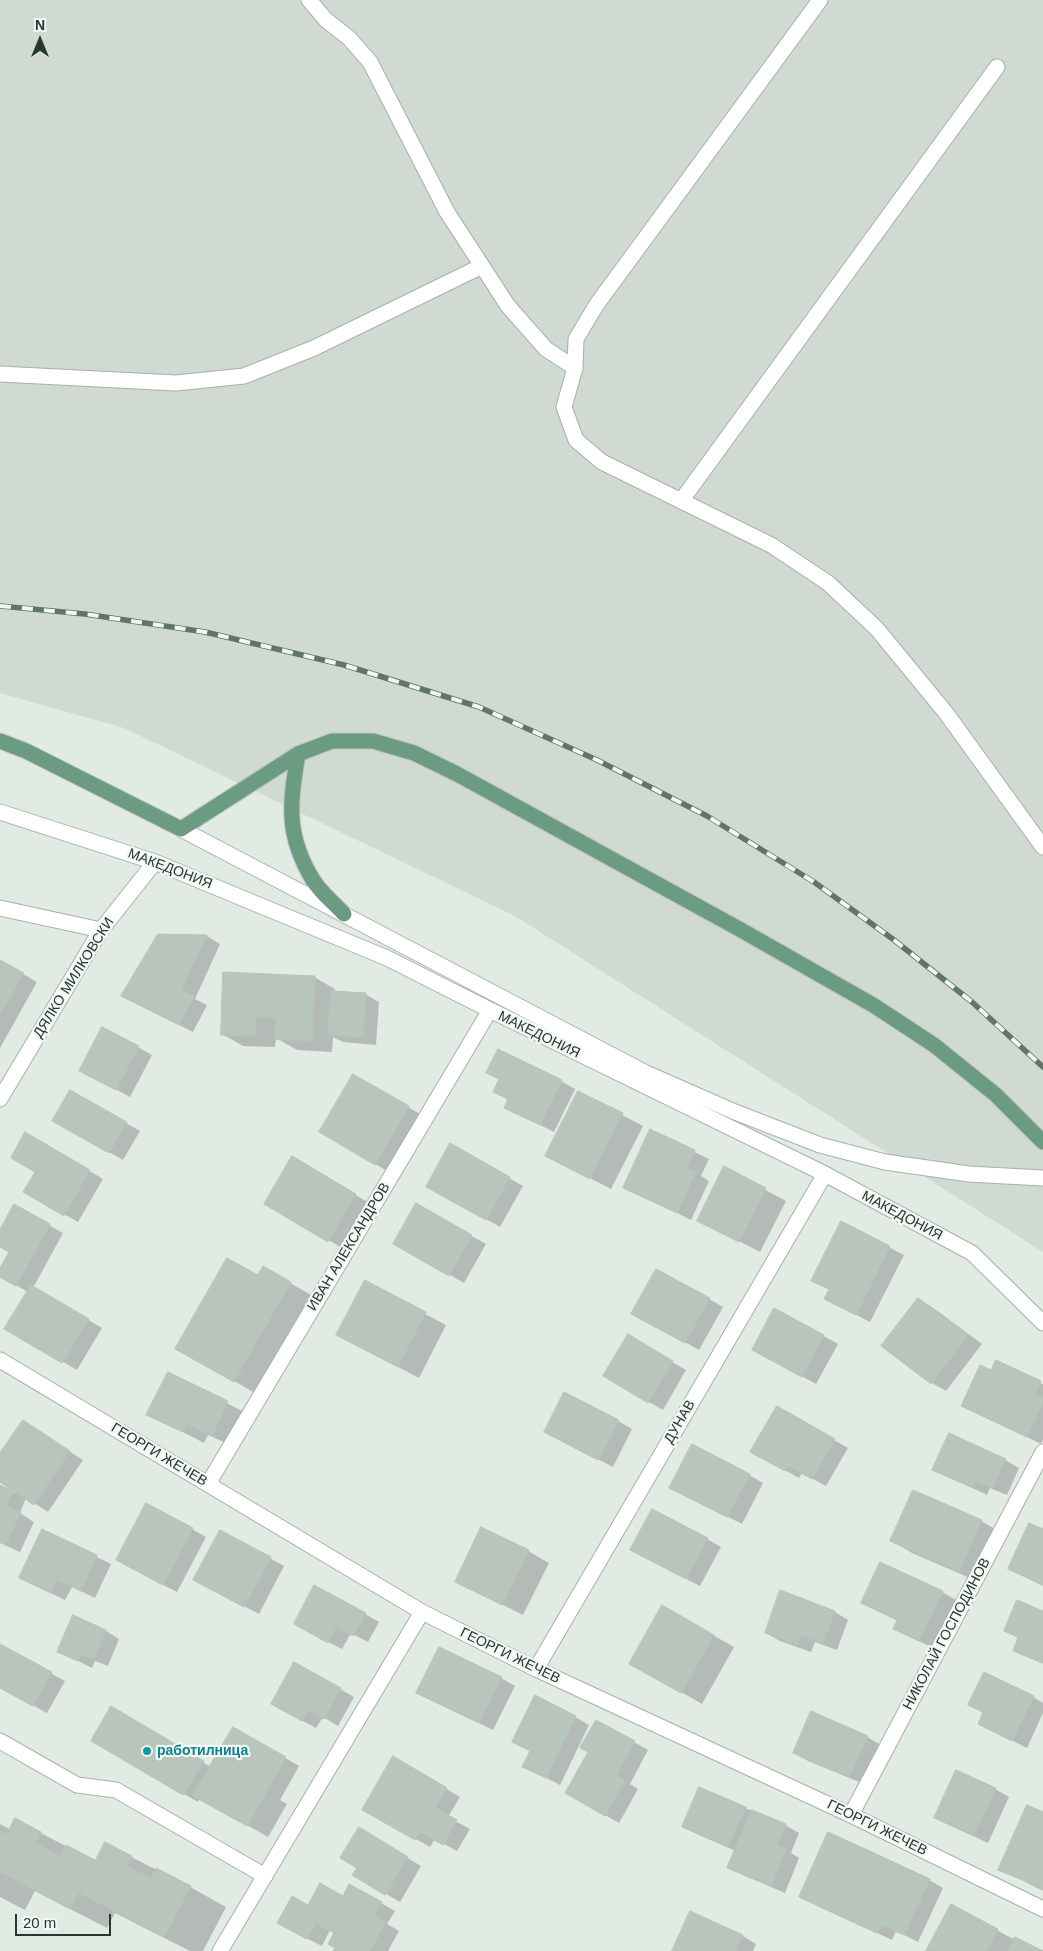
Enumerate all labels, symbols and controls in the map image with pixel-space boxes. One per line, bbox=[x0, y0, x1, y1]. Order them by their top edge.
north arrow bbox=[15, 15, 65, 65]
text: N bbox=[35, 17, 45, 33]
street label: МАКЕДОНИЯ bbox=[125, 845, 215, 893]
street label: ДЯЛКО МИЛКОВСКИ bbox=[30, 915, 118, 1041]
street label: МАКЕДОНИЯ bbox=[495, 1008, 583, 1062]
street label: ИВАН АЛЕКСАНДРОВ bbox=[304, 1180, 394, 1314]
street label: МАКЕДОНИЯ bbox=[859, 1188, 945, 1244]
street label: ДУНАВ bbox=[661, 1397, 699, 1447]
street label: ГЕОРГИ ЖЕЧЕВ bbox=[108, 1420, 210, 1490]
street label: НИКОЛАЙ ГОСПОДИНОВ bbox=[900, 1555, 994, 1713]
street label: ГЕОРГИ ЖЕЧЕВ bbox=[457, 1625, 563, 1687]
place label: работилница bbox=[157, 1743, 248, 1759]
marker: работилница bbox=[141, 1745, 153, 1757]
street label: ГЕОРГИ ЖЕЧЕВ bbox=[824, 1797, 930, 1859]
scale bar bbox=[18, 1904, 114, 1936]
text: 20 m bbox=[23, 1914, 56, 1931]

